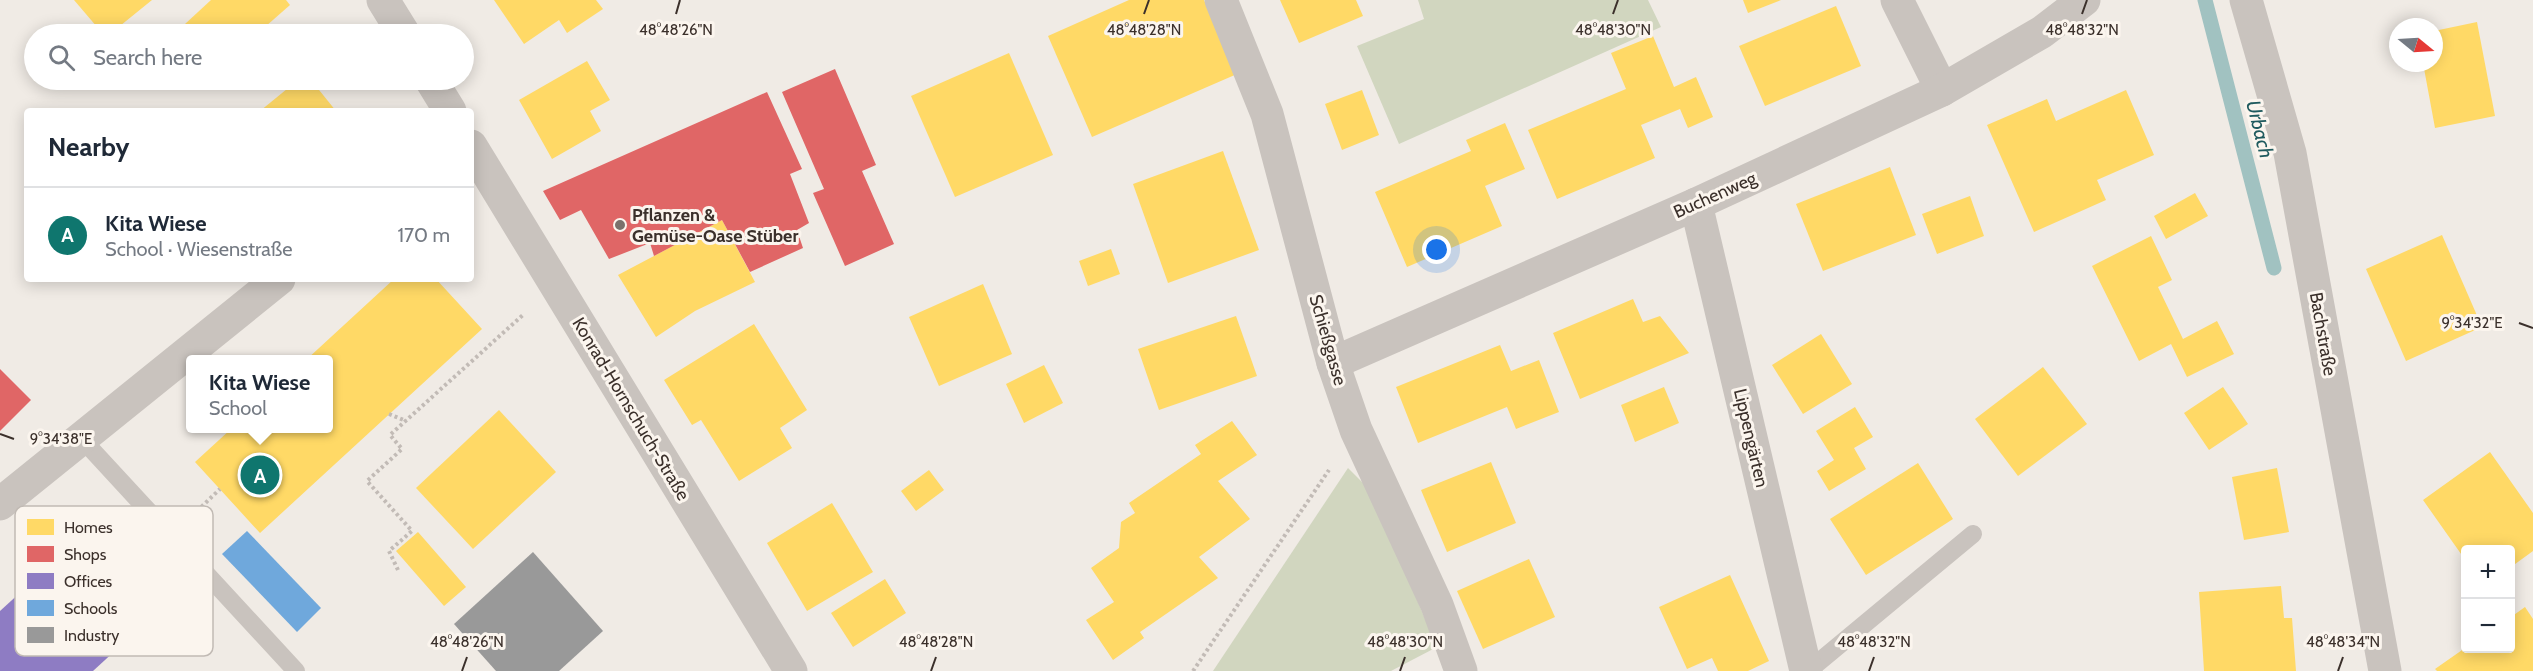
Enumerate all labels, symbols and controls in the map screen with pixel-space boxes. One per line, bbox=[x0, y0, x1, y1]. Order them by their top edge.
north arrow bbox=[2389, 18, 2443, 72]
text: 48°48'26"N bbox=[639, 21, 713, 39]
text: 48°48'28"N bbox=[1107, 21, 1181, 39]
text: 48°48'30"N bbox=[1575, 21, 1651, 39]
text: 48°48'32"N bbox=[2045, 21, 2119, 39]
search box bbox=[24, 24, 474, 90]
icon: search bbox=[45, 41, 78, 74]
text: Search here bbox=[93, 44, 202, 71]
water label: Urbach bbox=[2241, 98, 2279, 160]
text: Nearby bbox=[48, 131, 129, 163]
street label: Buchenweg bbox=[1670, 167, 1761, 223]
place label: Pflanzen & Gemüse-Oase Stüber bbox=[632, 204, 798, 247]
text: Kita Wiese bbox=[105, 210, 207, 237]
marker: Pflanzen & Gemüse-Oase Stüber bbox=[613, 218, 627, 232]
text: A bbox=[61, 223, 74, 247]
text: 170 m bbox=[398, 223, 450, 247]
your location bbox=[1422, 235, 1451, 264]
text: School · Wiesenstraße bbox=[105, 237, 293, 261]
street label: Bachstraße bbox=[2305, 290, 2341, 378]
street label: Schießgasse bbox=[1305, 292, 1351, 388]
street label: Konrad-Hornschuch-Straße bbox=[568, 313, 694, 505]
text: 9°34'32"E bbox=[2441, 314, 2503, 332]
popup bbox=[186, 355, 333, 433]
text: Kita Wiese bbox=[209, 369, 310, 396]
street label: Lippengärten bbox=[1729, 386, 1773, 490]
text: School bbox=[209, 396, 267, 420]
text: 9°34'38"E bbox=[30, 430, 92, 448]
pin: A bbox=[240, 452, 280, 498]
legend bbox=[15, 506, 213, 656]
text: Homes bbox=[64, 518, 113, 537]
text: Shops bbox=[64, 545, 107, 564]
map controls bbox=[2461, 545, 2515, 653]
button: + bbox=[2461, 545, 2515, 599]
text: Offices bbox=[64, 572, 113, 591]
text: Schools bbox=[64, 599, 118, 618]
button: − bbox=[2461, 599, 2515, 653]
text: Industry bbox=[64, 626, 119, 645]
text: 48°48'26"N bbox=[430, 633, 504, 651]
text: 48°48'28"N bbox=[899, 633, 973, 651]
text: 48°48'30"N bbox=[1367, 633, 1443, 651]
text: 48°48'32"N bbox=[1837, 633, 1911, 651]
text: 48°48'34"N bbox=[2306, 633, 2380, 651]

